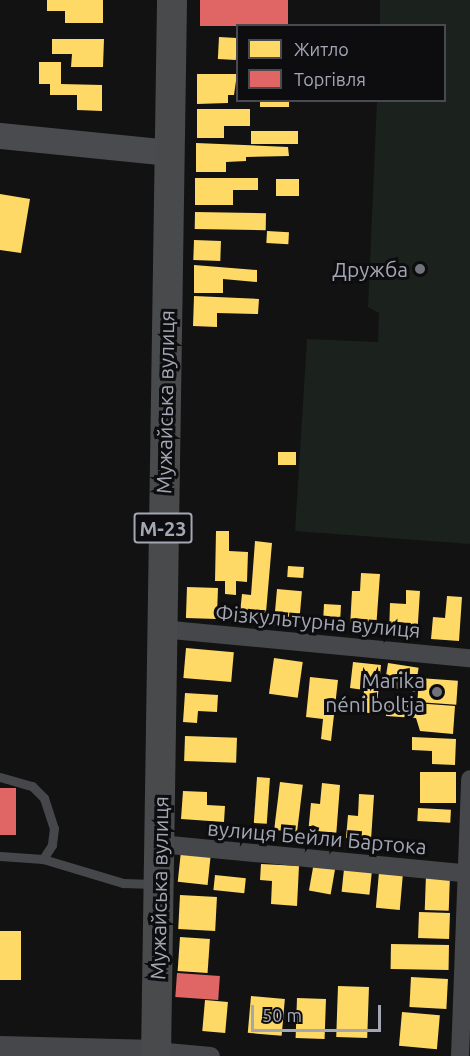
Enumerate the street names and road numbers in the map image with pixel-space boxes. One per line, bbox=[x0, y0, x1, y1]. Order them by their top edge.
street label: Мужайська вулиця bbox=[151, 310, 179, 494]
road number: М-23 bbox=[133, 511, 193, 545]
street label: Фізкультурна вулиця bbox=[214, 599, 422, 643]
street label: Мужайська вулиця bbox=[145, 796, 173, 980]
street label: вулиця Бейли Бартока bbox=[206, 815, 428, 859]

